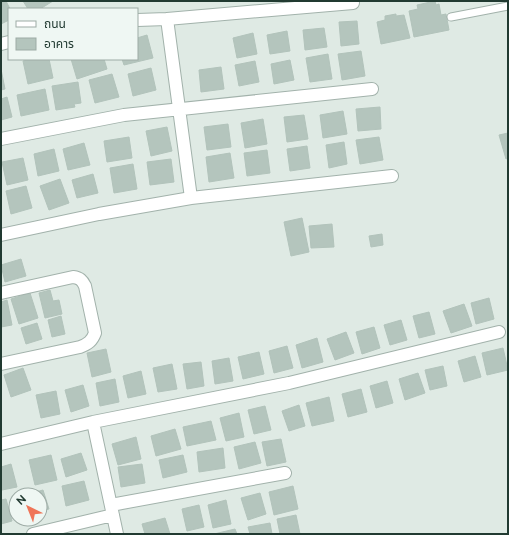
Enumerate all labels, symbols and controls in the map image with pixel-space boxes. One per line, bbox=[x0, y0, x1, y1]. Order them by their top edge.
legend bbox=[8, 8, 138, 60]
text: ถนน bbox=[44, 17, 66, 31]
text: อาคาร bbox=[44, 37, 74, 51]
north arrow bbox=[8, 487, 48, 527]
text: N bbox=[14, 492, 29, 508]

